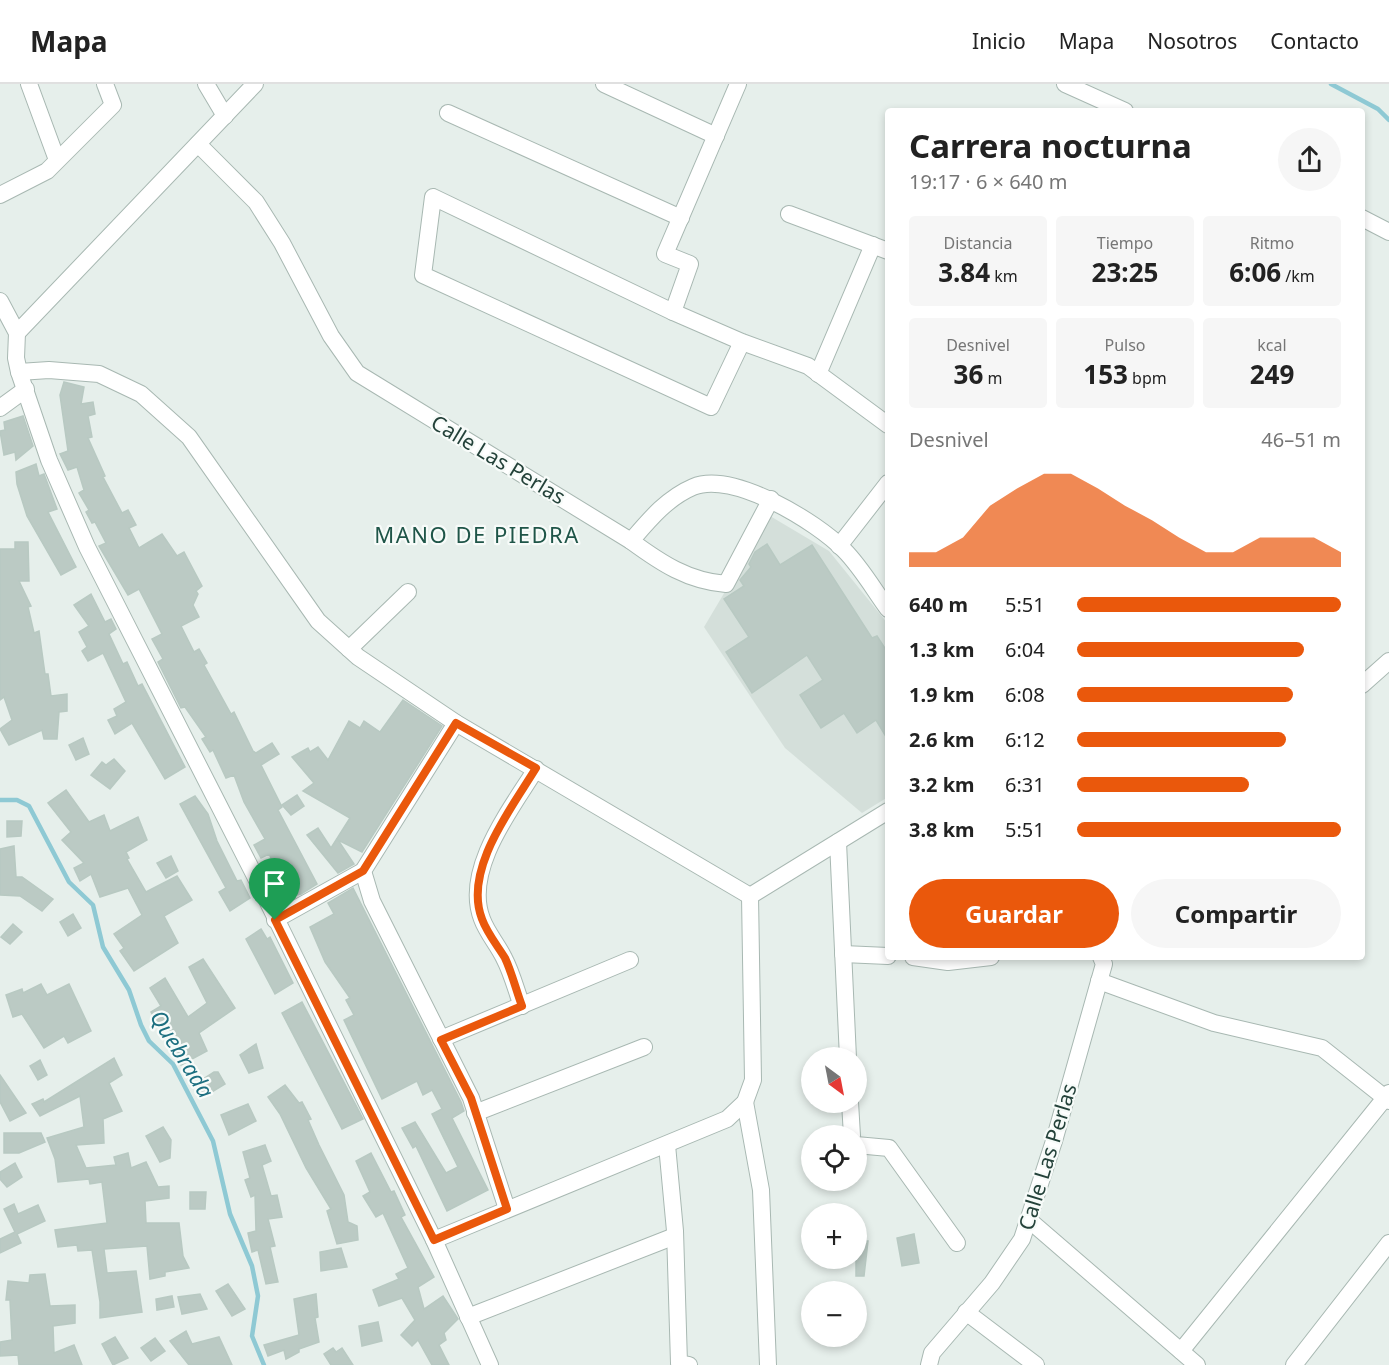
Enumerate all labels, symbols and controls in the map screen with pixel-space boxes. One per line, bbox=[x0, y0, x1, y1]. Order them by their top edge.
text: Mapa bbox=[30, 22, 108, 60]
text: Inicio bbox=[972, 27, 1026, 55]
text: Mapa bbox=[1059, 27, 1114, 55]
text: Nosotros bbox=[1147, 27, 1237, 55]
text: Contacto bbox=[1270, 27, 1359, 55]
text: Carrera nocturna bbox=[909, 123, 1192, 168]
button: share bbox=[1278, 128, 1341, 191]
text: 19:17 · 6 × 640 m bbox=[909, 168, 1067, 195]
text: Distancia bbox=[944, 232, 1012, 254]
text: Tiempo bbox=[1097, 232, 1153, 254]
text: Ritmo bbox=[1250, 232, 1294, 254]
text: 3.84 bbox=[938, 254, 990, 290]
text: 23:25 bbox=[1092, 254, 1158, 290]
text: 6:06 bbox=[1229, 254, 1281, 290]
text: km bbox=[990, 265, 1018, 287]
text: /km bbox=[1281, 265, 1315, 287]
text: Desnivel bbox=[946, 334, 1010, 356]
text: Pulso bbox=[1104, 334, 1146, 356]
text: kcal bbox=[1257, 334, 1287, 356]
text: 36 bbox=[954, 356, 983, 392]
text: 153 bbox=[1083, 356, 1128, 392]
text: 249 bbox=[1250, 356, 1294, 392]
text: m bbox=[983, 367, 1002, 389]
text: bpm bbox=[1128, 367, 1167, 389]
street label: Calle Las Perlas bbox=[426, 408, 571, 510]
text: Desnivel bbox=[909, 426, 989, 453]
text: 46–51 m bbox=[1261, 426, 1341, 453]
district label: MANO DE PIEDRA bbox=[374, 519, 580, 549]
text: 640 m bbox=[909, 591, 968, 618]
text: 5:51 bbox=[1005, 591, 1045, 618]
text: 1.3 km bbox=[909, 636, 975, 663]
text: 6:04 bbox=[1005, 636, 1045, 663]
text: 1.9 km bbox=[909, 681, 975, 708]
text: 6:08 bbox=[1005, 681, 1045, 708]
text: 2.6 km bbox=[909, 726, 975, 753]
text: 6:12 bbox=[1005, 726, 1045, 753]
text: 3.2 km bbox=[909, 771, 975, 798]
text: 6:31 bbox=[1005, 771, 1045, 798]
text: 3.8 km bbox=[909, 816, 975, 843]
text: 5:51 bbox=[1005, 816, 1045, 843]
pin bbox=[249, 858, 300, 920]
icon: arrive bbox=[258, 867, 291, 900]
button: Guardar bbox=[909, 879, 1119, 948]
button: Compartir bbox=[1131, 879, 1341, 948]
water label: Quebrada bbox=[144, 1004, 222, 1104]
north arrow bbox=[801, 1047, 867, 1113]
map controls bbox=[801, 1047, 867, 1347]
street label: Calle Las Perlas bbox=[1011, 1080, 1083, 1233]
button: locate bbox=[801, 1125, 867, 1191]
button: + bbox=[801, 1203, 867, 1269]
button: − bbox=[801, 1281, 867, 1347]

